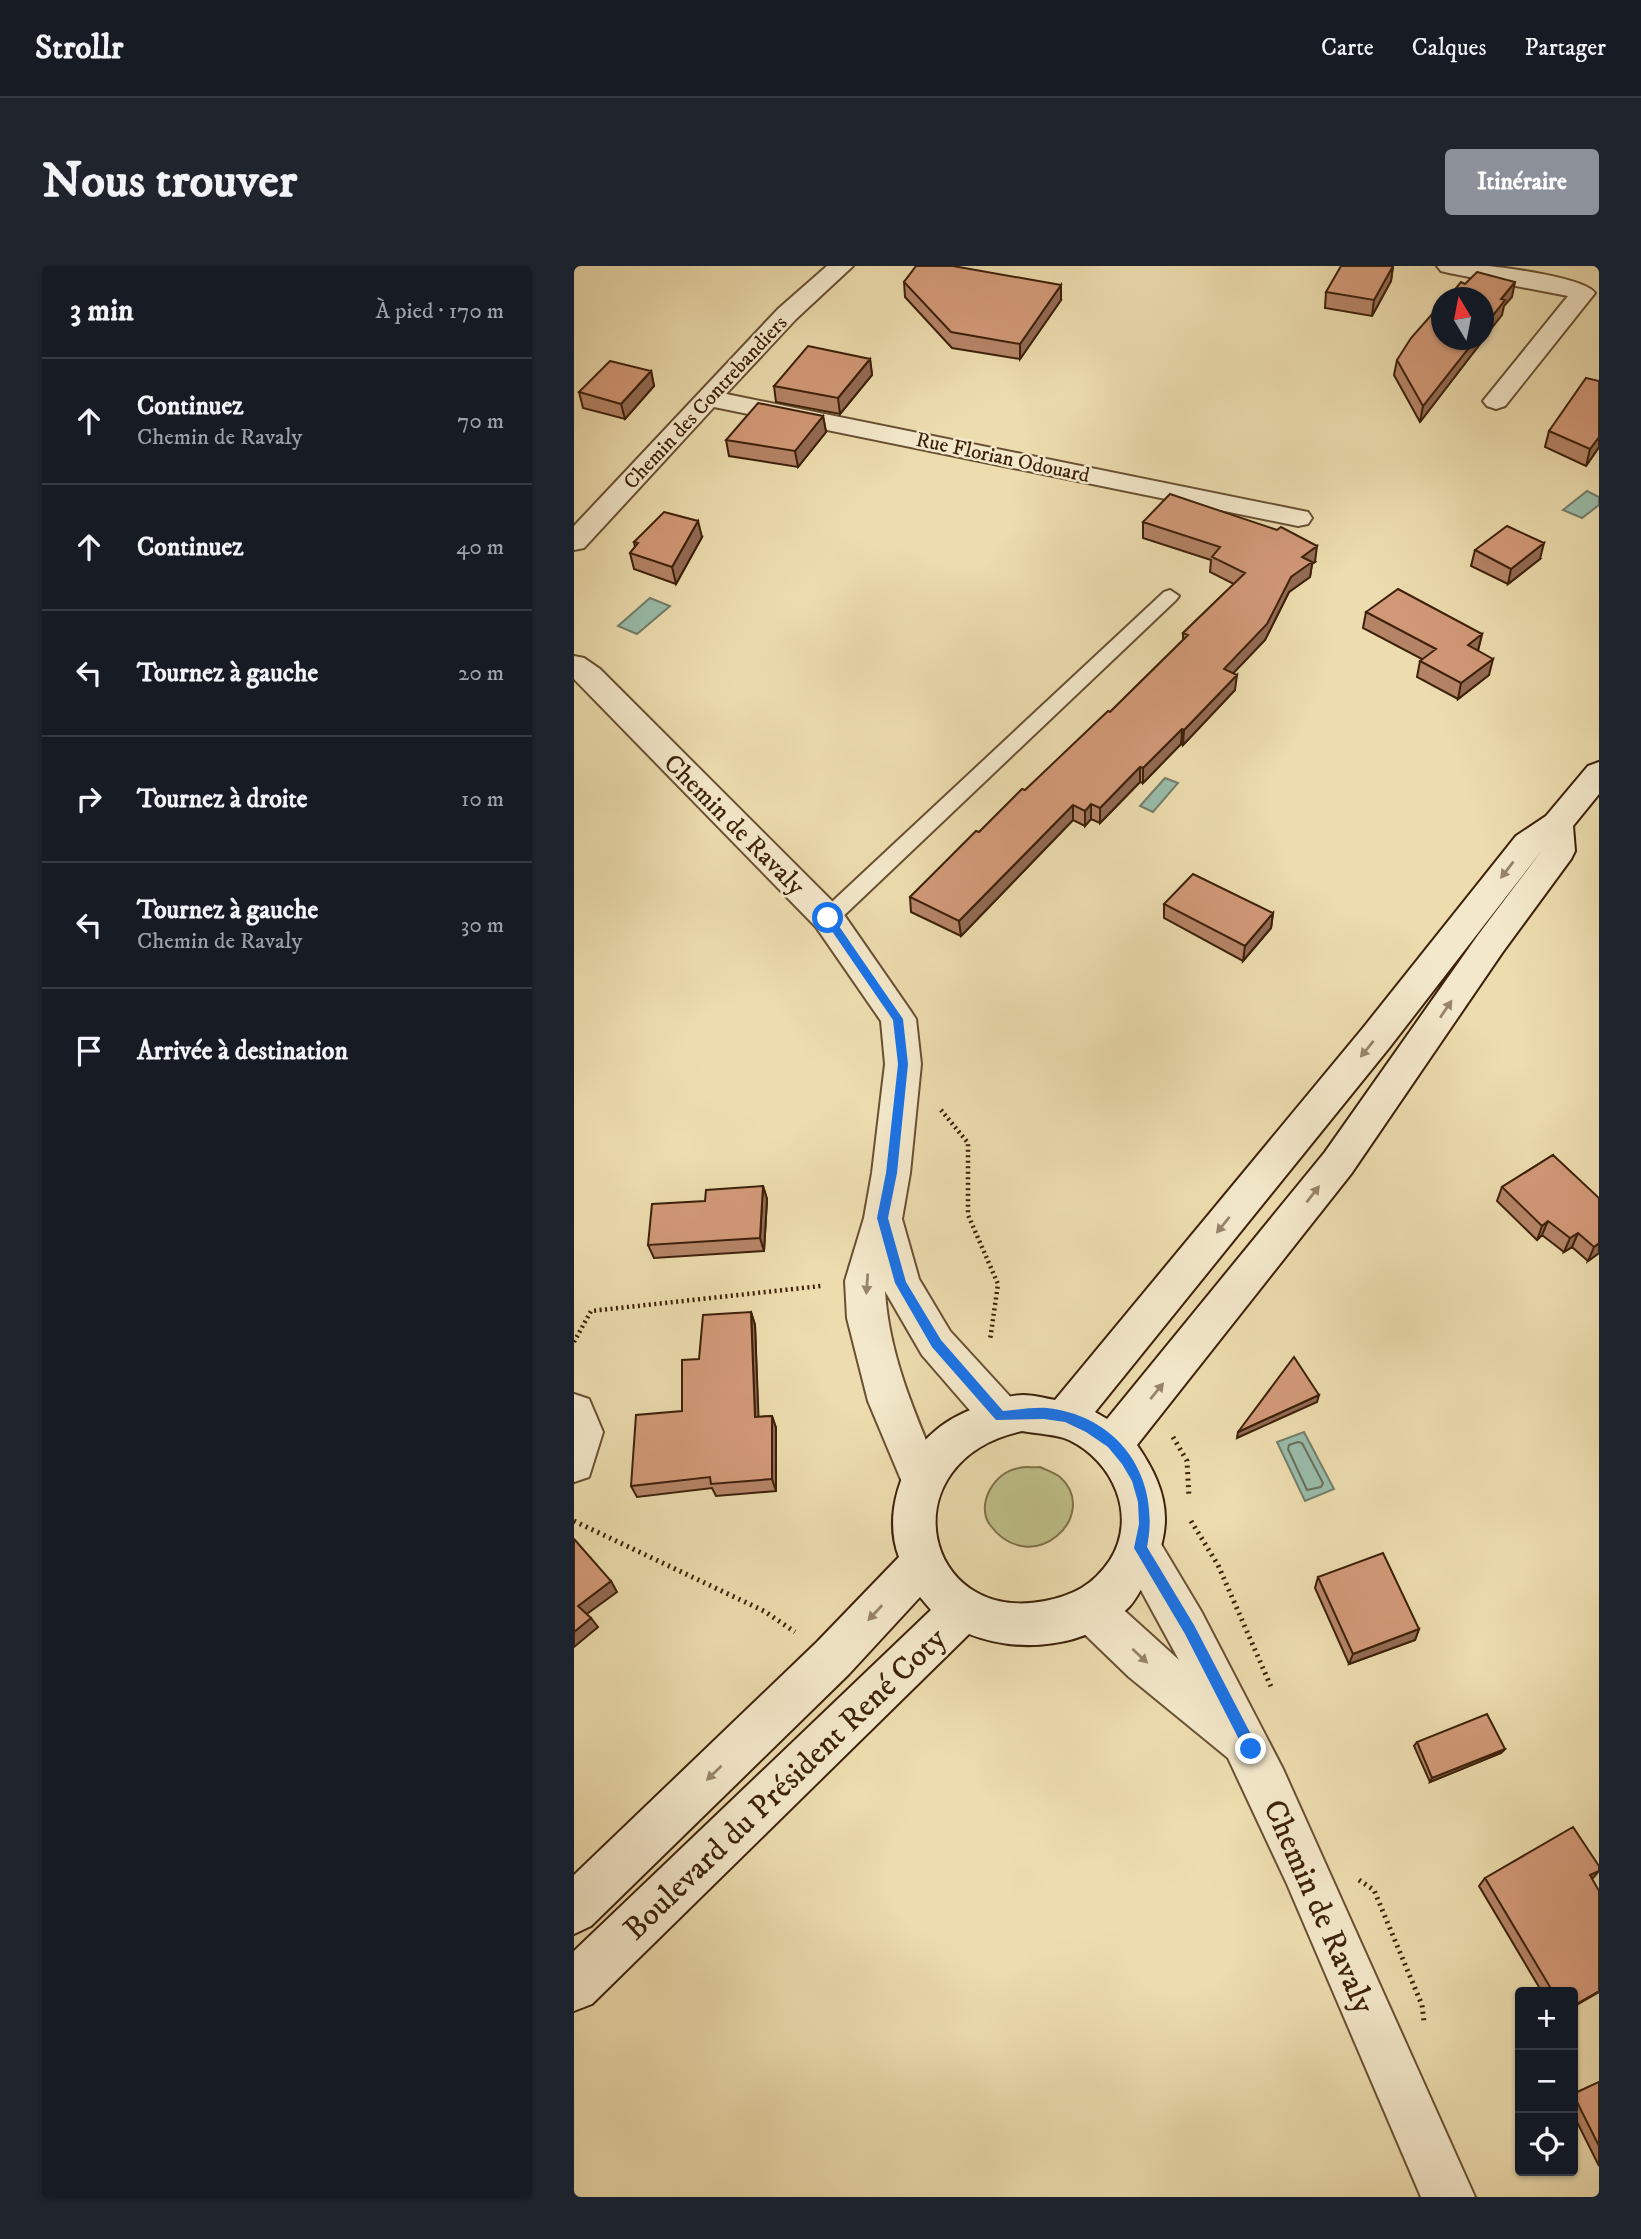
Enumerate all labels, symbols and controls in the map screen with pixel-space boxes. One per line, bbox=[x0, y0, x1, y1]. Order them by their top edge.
text: Strollr bbox=[35, 28, 123, 69]
text: Carte bbox=[1321, 33, 1374, 63]
text: Calques bbox=[1412, 33, 1487, 63]
text: Partager bbox=[1525, 33, 1606, 63]
button: Itinéraire bbox=[1445, 149, 1599, 215]
text: Nous trouver bbox=[42, 151, 297, 213]
north arrow bbox=[1431, 287, 1494, 350]
text: 3 min bbox=[70, 293, 134, 330]
text: À pied · 170 m bbox=[375, 297, 504, 326]
street label: Chemin des Contrebandiers bbox=[618, 310, 793, 495]
text: Continuez bbox=[137, 390, 243, 423]
icon: ahead bbox=[70, 402, 108, 440]
text: 70 m bbox=[457, 407, 504, 436]
text: Chemin de Ravaly bbox=[137, 423, 302, 452]
street label: Rue Florian Odouard bbox=[914, 427, 1093, 489]
icon: ahead bbox=[70, 528, 108, 566]
text: Continuez bbox=[137, 531, 243, 564]
text: 40 m bbox=[456, 533, 504, 562]
icon: left bbox=[70, 654, 108, 692]
text: Tournez à gauche bbox=[137, 657, 318, 690]
text: 20 m bbox=[458, 659, 504, 688]
street label: Chemin de Ravaly bbox=[656, 747, 812, 903]
icon: right bbox=[70, 780, 108, 818]
text: Tournez à droite bbox=[137, 783, 308, 816]
text: 10 m bbox=[461, 785, 504, 814]
one-way arrow bbox=[1499, 860, 1514, 878]
text: Tournez à gauche bbox=[137, 894, 318, 927]
route start bbox=[812, 902, 843, 933]
icon: left bbox=[70, 906, 108, 944]
text: 30 m bbox=[461, 911, 504, 940]
text: Chemin de Ravaly bbox=[137, 927, 302, 956]
one-way arrow bbox=[1439, 1000, 1453, 1018]
icon: arrive bbox=[70, 1032, 108, 1070]
text: Arrivée à destination bbox=[137, 1035, 348, 1068]
one-way arrow bbox=[1359, 1039, 1374, 1057]
one-way arrow bbox=[1306, 1185, 1321, 1203]
one-way arrow bbox=[1216, 1217, 1231, 1234]
one-way arrow bbox=[861, 1273, 872, 1295]
one-way arrow bbox=[1149, 1383, 1164, 1400]
one-way arrow bbox=[868, 1604, 884, 1621]
street label: Boulevard du Président René Coty bbox=[616, 1619, 956, 1949]
one-way arrow bbox=[1131, 1648, 1149, 1664]
route end bbox=[1235, 1733, 1266, 1764]
one-way arrow bbox=[706, 1765, 723, 1781]
street label: Chemin de Ravaly bbox=[1253, 1794, 1384, 2021]
map controls bbox=[1515, 1987, 1578, 2176]
button: + bbox=[1515, 1987, 1578, 2050]
button: − bbox=[1515, 2050, 1578, 2113]
button: locate bbox=[1515, 2113, 1578, 2176]

